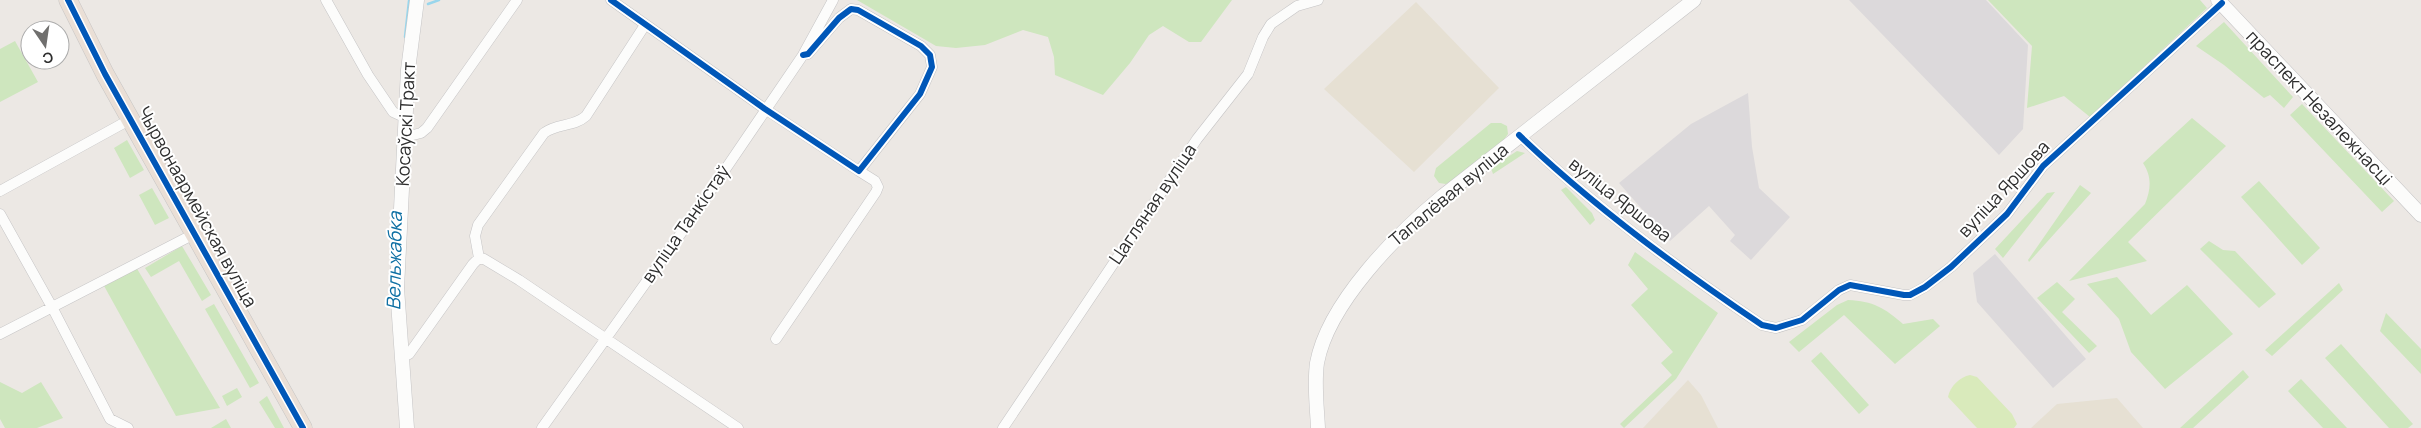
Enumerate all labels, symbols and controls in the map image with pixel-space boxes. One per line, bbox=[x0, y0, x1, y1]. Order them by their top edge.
north arrow bbox=[20, 20, 70, 70]
street label: праспект Незалежнасці bbox=[2241, 25, 2398, 190]
text: С bbox=[41, 48, 55, 69]
street label: Косаўскі Тракт bbox=[390, 61, 420, 187]
street label: Чырвонаармейская вуліца bbox=[133, 102, 263, 311]
street label: вуліца Яршова bbox=[1952, 135, 2054, 242]
street label: Тапалёвая вуліца bbox=[1384, 137, 1513, 251]
street label: Цагляная вуліца bbox=[1103, 139, 1201, 268]
street label: вуліца Яршова bbox=[1564, 152, 1677, 247]
street label: вуліца Танкістаў bbox=[636, 159, 735, 287]
water label: Вельжабка bbox=[380, 210, 408, 310]

